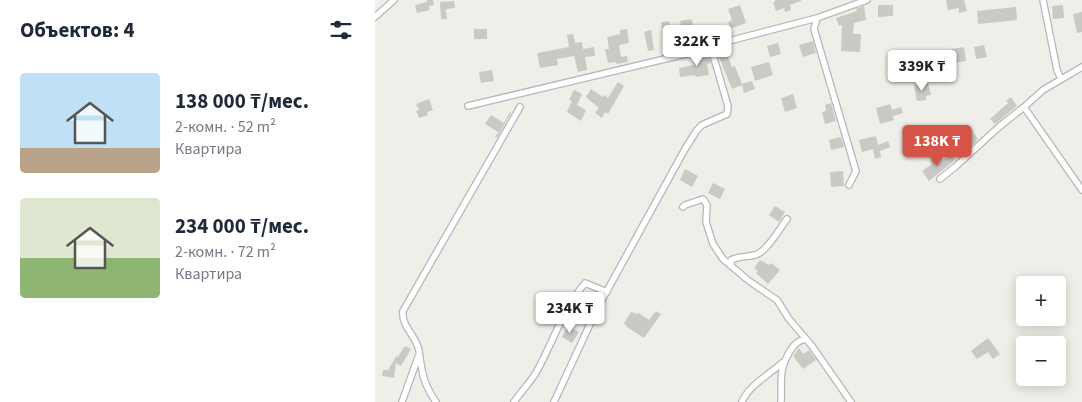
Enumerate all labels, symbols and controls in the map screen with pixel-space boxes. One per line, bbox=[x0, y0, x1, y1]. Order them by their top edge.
text: Объектов: 4 bbox=[20, 15, 135, 45]
icon: filters bbox=[327, 16, 355, 44]
pin: 322K ₸ bbox=[656, 24, 738, 67]
text: 322K ₸ bbox=[674, 30, 720, 52]
pin: 339K ₸ bbox=[881, 49, 963, 92]
text: 339K ₸ bbox=[899, 55, 945, 77]
text: 138 000 ₸/мес. bbox=[175, 86, 309, 116]
icon: home bbox=[60, 93, 120, 153]
text: 2-комн. · 52 m² bbox=[175, 116, 276, 138]
pin: 138K ₸ bbox=[896, 124, 978, 167]
text: 138K ₸ bbox=[914, 130, 960, 152]
text: Квартира bbox=[175, 138, 242, 160]
text: 234 000 ₸/мес. bbox=[175, 211, 309, 241]
icon: home bbox=[60, 218, 120, 278]
text: 2-комн. · 72 m² bbox=[175, 241, 276, 263]
text: Квартира bbox=[175, 263, 242, 285]
map controls bbox=[1016, 276, 1066, 386]
button: + bbox=[1016, 276, 1066, 326]
pin: 234K ₸ bbox=[529, 292, 611, 334]
text: 234K ₸ bbox=[547, 297, 593, 319]
button: − bbox=[1016, 336, 1066, 386]

